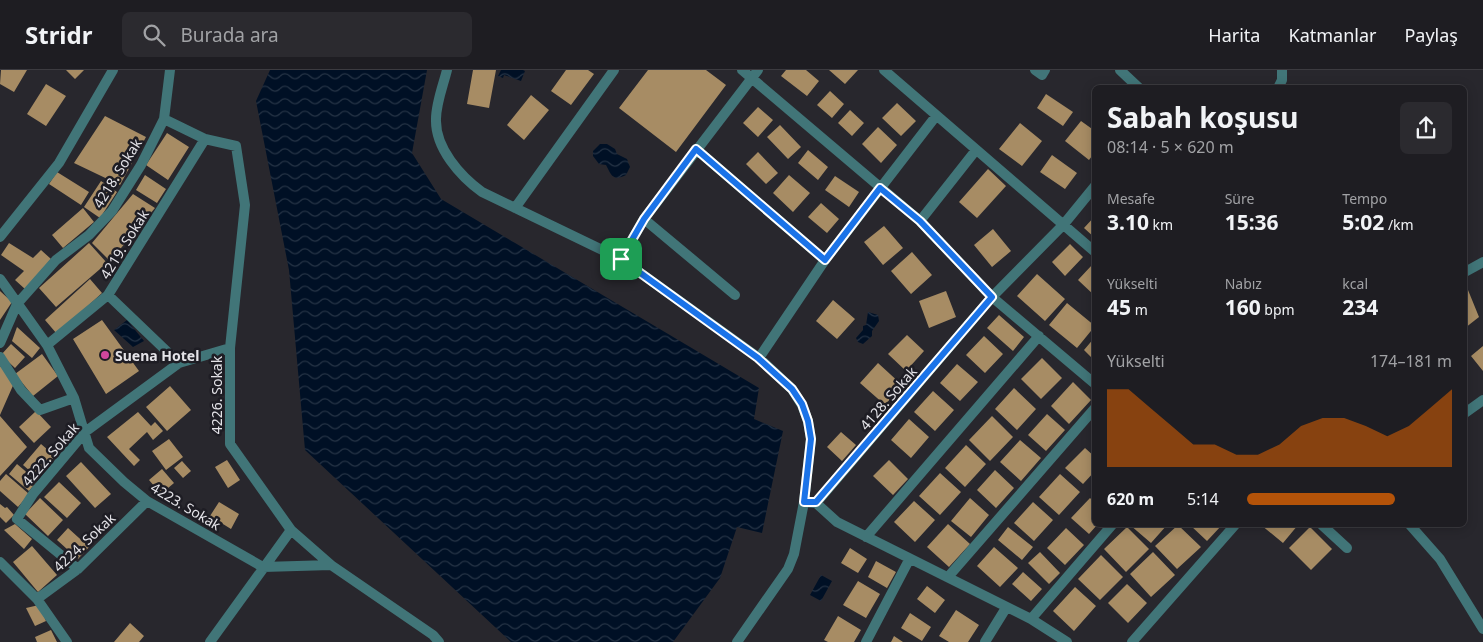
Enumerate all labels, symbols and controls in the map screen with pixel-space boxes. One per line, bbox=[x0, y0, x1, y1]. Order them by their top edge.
search box bbox=[122, 12, 472, 57]
text: Stridr bbox=[25, 18, 92, 51]
icon: search bbox=[140, 21, 168, 49]
text: Burada ara bbox=[180, 22, 279, 48]
text: Harita bbox=[1208, 23, 1260, 47]
text: Katmanlar bbox=[1288, 23, 1376, 47]
text: Paylaş bbox=[1404, 23, 1458, 47]
text: Sabah koşusu bbox=[1107, 98, 1299, 136]
button: share bbox=[1400, 102, 1452, 154]
street label: 4218. Sokak bbox=[88, 134, 146, 211]
text: 08:14 · 5 × 620 m bbox=[1107, 136, 1234, 158]
text: Mesafe bbox=[1107, 189, 1155, 208]
text: Süre bbox=[1225, 189, 1254, 208]
text: Tempo bbox=[1342, 189, 1387, 208]
street label: 4219. Sokak bbox=[95, 205, 153, 282]
text: 3.10 bbox=[1107, 208, 1149, 236]
text: 15:36 bbox=[1225, 208, 1279, 236]
text: 5:02 bbox=[1342, 208, 1384, 236]
text: km bbox=[1149, 215, 1173, 234]
text: /km bbox=[1384, 215, 1414, 234]
pin bbox=[600, 238, 642, 280]
icon: arrive bbox=[607, 245, 635, 273]
text: Yükselti bbox=[1107, 274, 1158, 293]
text: Nabız bbox=[1225, 274, 1262, 293]
text: kcal bbox=[1342, 274, 1368, 293]
text: 45 bbox=[1107, 293, 1131, 321]
text: 160 bbox=[1225, 293, 1261, 321]
text: 234 bbox=[1342, 293, 1378, 321]
text: m bbox=[1131, 300, 1148, 319]
text: bpm bbox=[1261, 300, 1295, 319]
place label: Suena Hotel bbox=[115, 346, 199, 365]
marker: Suena Hotel bbox=[99, 349, 111, 361]
text: Yükselti bbox=[1107, 350, 1165, 372]
text: 174–181 m bbox=[1370, 350, 1452, 372]
street label: 4226. Sokak bbox=[207, 355, 226, 434]
street label: 4128. Sokak bbox=[855, 362, 921, 434]
street label: 4222. Sokak bbox=[17, 418, 83, 490]
street label: 4223. Sokak bbox=[148, 478, 225, 535]
text: 620 m bbox=[1107, 488, 1154, 510]
text: 5:14 bbox=[1187, 488, 1219, 510]
street label: 4224. Sokak bbox=[49, 508, 120, 576]

